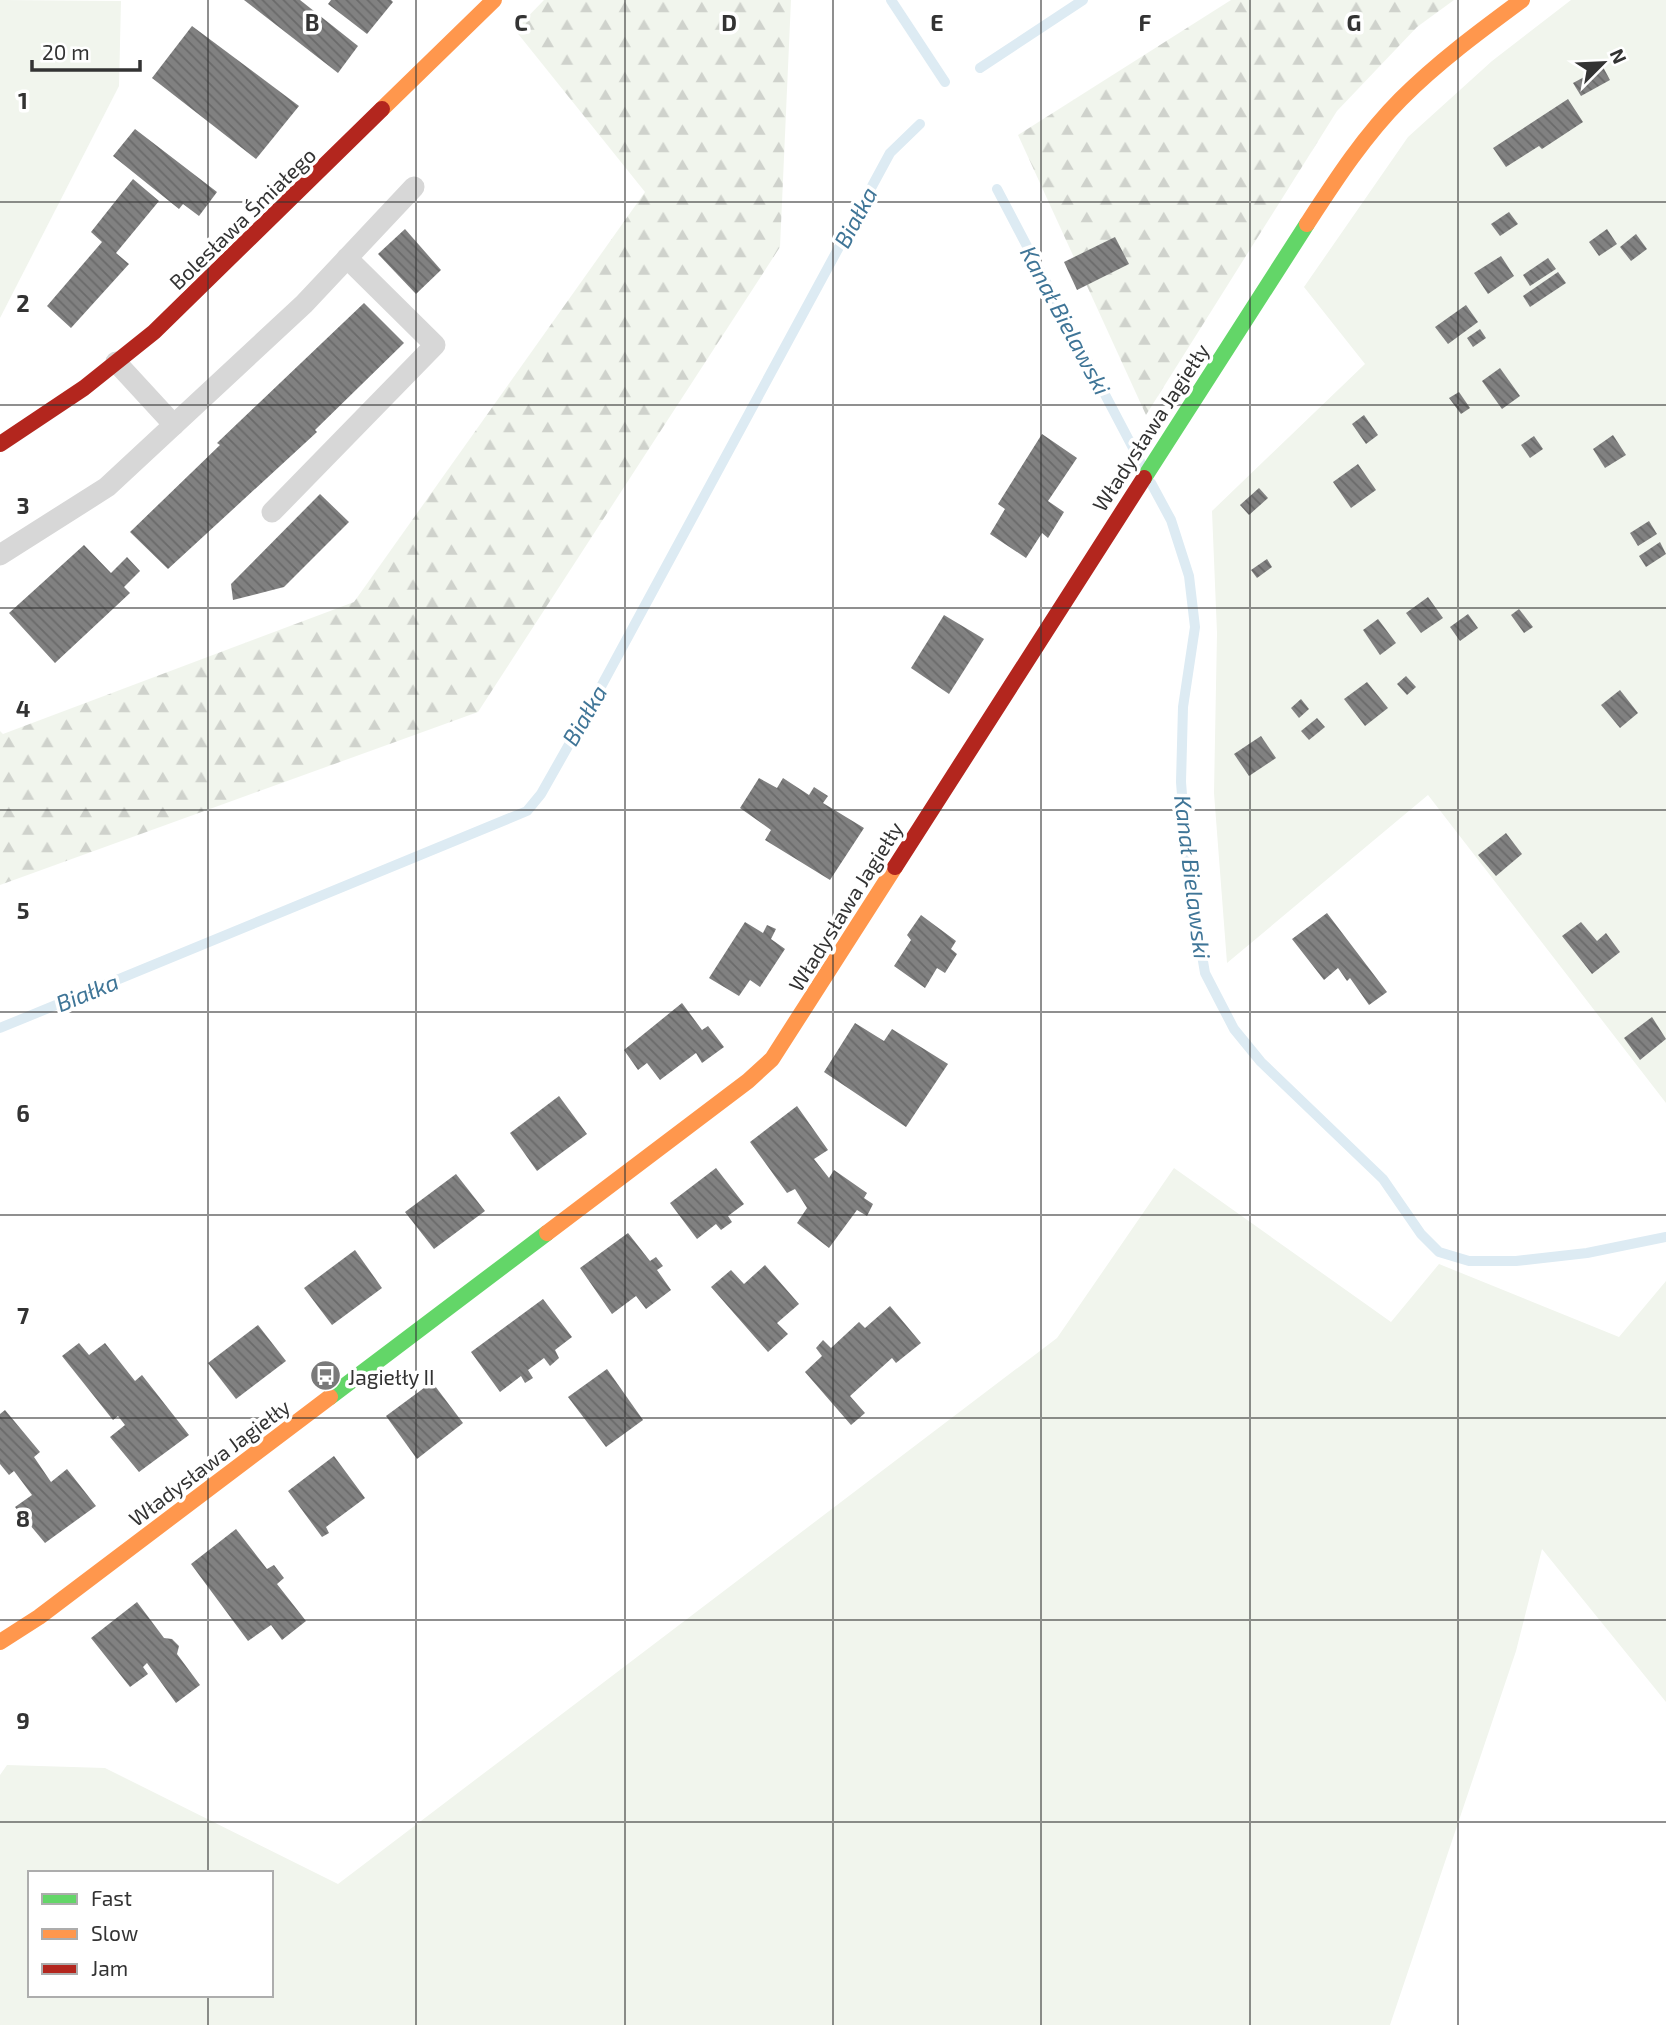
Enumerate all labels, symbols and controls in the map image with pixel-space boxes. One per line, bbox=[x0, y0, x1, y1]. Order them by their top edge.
text: B bbox=[305, 8, 319, 36]
text: C bbox=[514, 8, 528, 36]
text: D bbox=[721, 8, 737, 36]
text: E bbox=[930, 8, 944, 36]
text: F bbox=[1139, 8, 1152, 36]
text: G bbox=[1347, 8, 1361, 36]
scale bar bbox=[32, 28, 140, 72]
north arrow bbox=[1568, 28, 1638, 98]
text: 20 m bbox=[42, 39, 90, 64]
text: N bbox=[1606, 45, 1632, 67]
text: 1 bbox=[18, 86, 28, 114]
street label: Bolesława Śmiałego bbox=[164, 142, 320, 294]
water label: Białka bbox=[827, 182, 883, 252]
water label: Kanał Bielawski bbox=[1015, 241, 1117, 400]
text: 2 bbox=[16, 289, 30, 317]
street label: Władysława Jagiełły bbox=[1086, 338, 1214, 516]
text: 3 bbox=[16, 491, 30, 519]
water label: Białka bbox=[556, 680, 612, 750]
text: 4 bbox=[16, 694, 30, 722]
water label: Kanał Bielawski bbox=[1169, 793, 1217, 961]
street label: Władysława Jagiełły bbox=[783, 817, 907, 995]
text: 5 bbox=[17, 896, 29, 924]
water label: Białka bbox=[52, 967, 122, 1017]
text: 6 bbox=[16, 1099, 30, 1127]
text: 7 bbox=[17, 1301, 29, 1329]
bus stop icon: Jagiełły II bbox=[308, 1359, 342, 1393]
place label: Jagiełły II bbox=[348, 1364, 435, 1389]
street label: Władysława Jagiełły bbox=[124, 1393, 294, 1531]
text: 8 bbox=[16, 1504, 30, 1532]
text: 9 bbox=[16, 1706, 30, 1734]
legend bbox=[28, 1871, 273, 1997]
text: Fast bbox=[91, 1885, 132, 1910]
text: Slow bbox=[91, 1920, 138, 1945]
text: Jam bbox=[91, 1955, 128, 1980]

